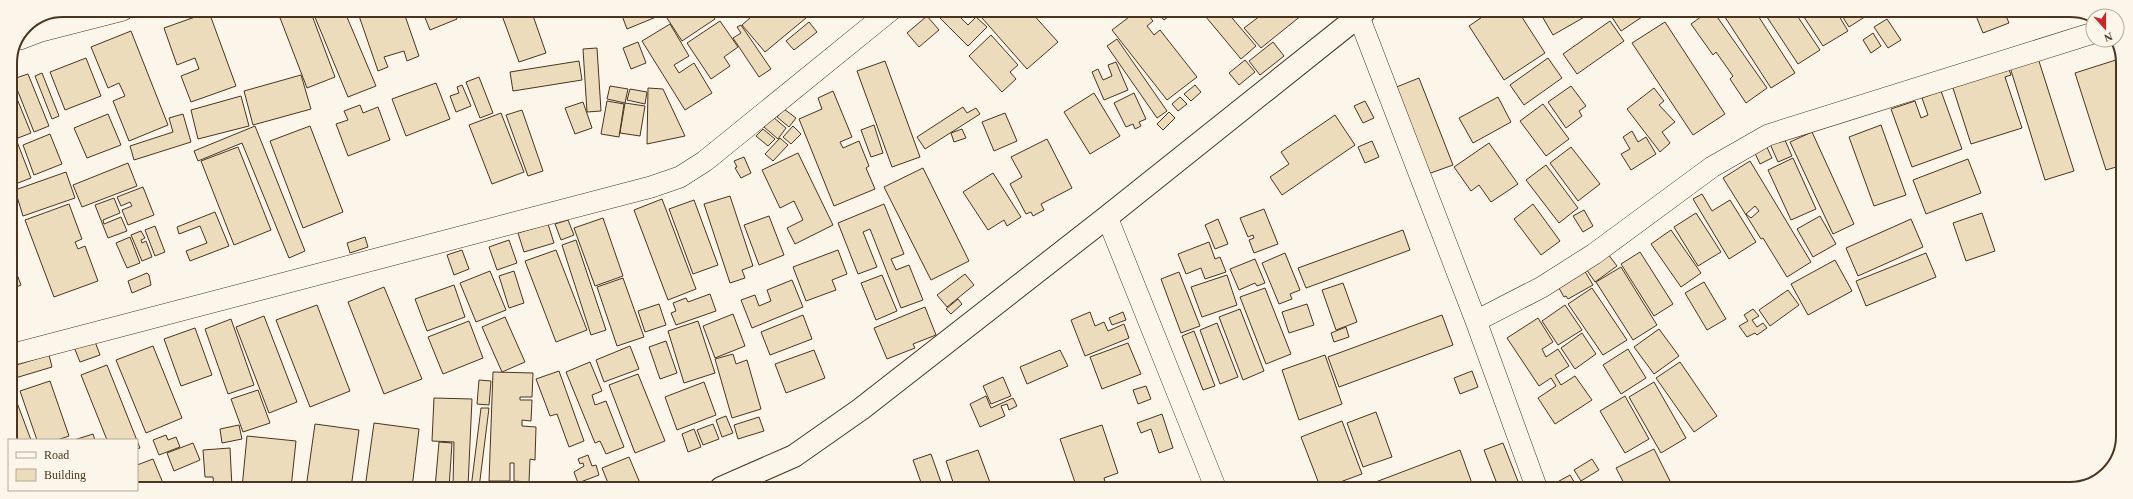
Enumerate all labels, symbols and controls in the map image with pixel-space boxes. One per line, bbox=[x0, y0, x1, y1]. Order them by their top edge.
north arrow bbox=[2085, 8, 2125, 48]
text: N bbox=[2103, 30, 2114, 44]
legend bbox=[8, 439, 138, 491]
text: Road bbox=[44, 448, 69, 462]
text: Building bbox=[44, 468, 86, 482]

